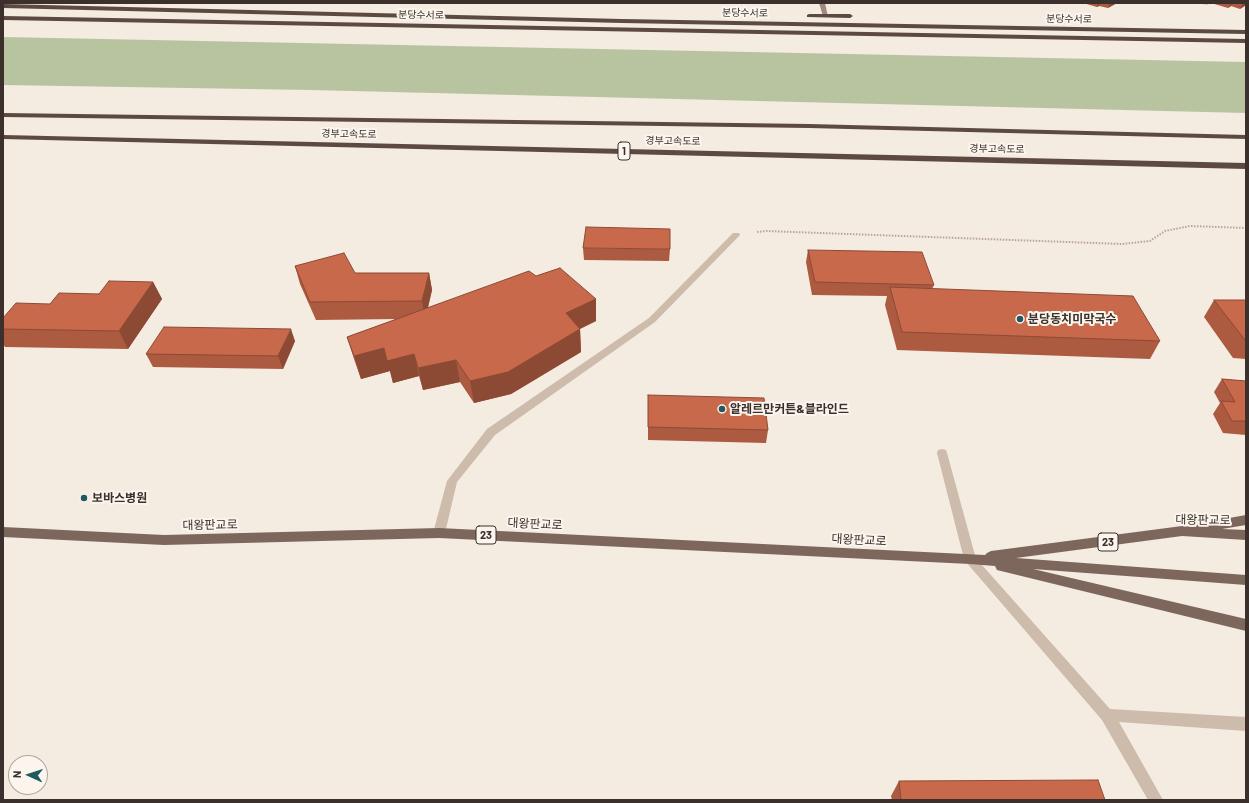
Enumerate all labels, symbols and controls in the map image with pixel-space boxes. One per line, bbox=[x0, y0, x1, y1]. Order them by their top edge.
street label: 분당수서로 bbox=[722, 7, 768, 19]
street label: 분당수서로 bbox=[398, 9, 444, 21]
street label: 분당수서로 bbox=[1046, 13, 1092, 25]
street label: 경부고속도로 bbox=[321, 128, 377, 140]
street label: 경부고속도로 bbox=[645, 135, 701, 147]
road number: 1 bbox=[618, 142, 630, 160]
street label: 경부고속도로 bbox=[969, 143, 1025, 155]
place label: 분당동치미막국수 bbox=[1028, 312, 1116, 326]
marker: 분당동치미막국수 bbox=[1015, 314, 1025, 324]
place label: 알레르만커튼&블라인드 bbox=[730, 402, 849, 416]
marker: 알레르만커튼&블라인드 bbox=[717, 404, 727, 414]
place label: 보바스병원 bbox=[92, 491, 147, 505]
marker: 보바스병원 bbox=[79, 493, 89, 503]
street label: 대왕판교로 bbox=[1175, 512, 1231, 528]
street label: 대왕판교로 bbox=[507, 515, 563, 533]
street label: 대왕판교로 bbox=[182, 517, 238, 533]
road number: 23 bbox=[476, 526, 496, 544]
street label: 대왕판교로 bbox=[831, 531, 887, 549]
road number: 23 bbox=[1098, 533, 1118, 551]
north arrow bbox=[8, 755, 48, 795]
text: N bbox=[10, 770, 23, 778]

